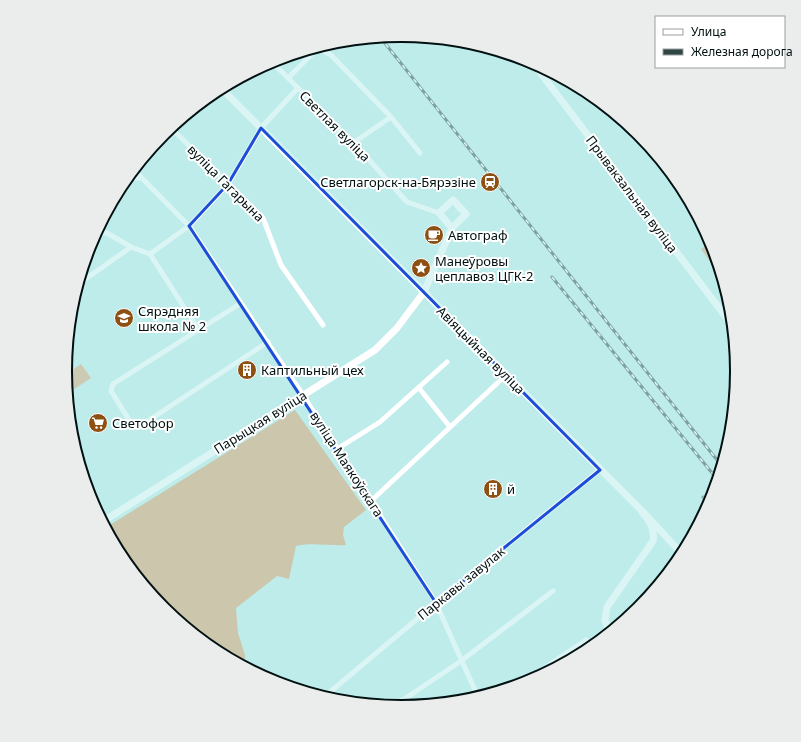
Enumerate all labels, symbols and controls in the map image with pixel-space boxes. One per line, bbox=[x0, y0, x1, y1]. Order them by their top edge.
legend bbox=[655, 16, 785, 68]
text: Улица bbox=[691, 23, 726, 40]
text: Железная дорога bbox=[691, 43, 793, 60]
street label: Светлая вуліца bbox=[296, 87, 374, 165]
street label: Прывакзальная вуліца bbox=[582, 132, 682, 256]
street label: вуліца Гагарына bbox=[184, 141, 268, 225]
station icon: Светлагорск-на-Бярэзіне bbox=[479, 171, 501, 193]
place label: Светлагорск-на-Бярэзіне bbox=[320, 173, 476, 191]
cafe icon: Автограф bbox=[423, 224, 445, 246]
place label: Автограф bbox=[448, 226, 508, 244]
place label: Манеўровы цеплавоз ЦГК-2 bbox=[435, 252, 534, 285]
place icon: Манеўровы цеплавоз ЦГК-2 bbox=[410, 257, 432, 279]
place label: Сярэдняя школа № 2 bbox=[138, 302, 206, 335]
street label: Авіяцыйная вуліца bbox=[433, 302, 529, 398]
school or university icon: Сярэдняя школа № 2 bbox=[113, 307, 135, 329]
building icon: Каптильный цех bbox=[236, 359, 258, 381]
place label: Каптильный цех bbox=[261, 361, 364, 379]
street label: Парыцкая вуліца bbox=[210, 386, 310, 458]
street label: вуліца Маякоўскага bbox=[306, 408, 388, 520]
supermarket icon: Светофор bbox=[87, 412, 109, 434]
place label: Светофор bbox=[112, 414, 174, 432]
building icon: й bbox=[482, 478, 504, 500]
place label: й bbox=[507, 480, 515, 498]
street label: Паркавы завулак bbox=[414, 542, 509, 624]

